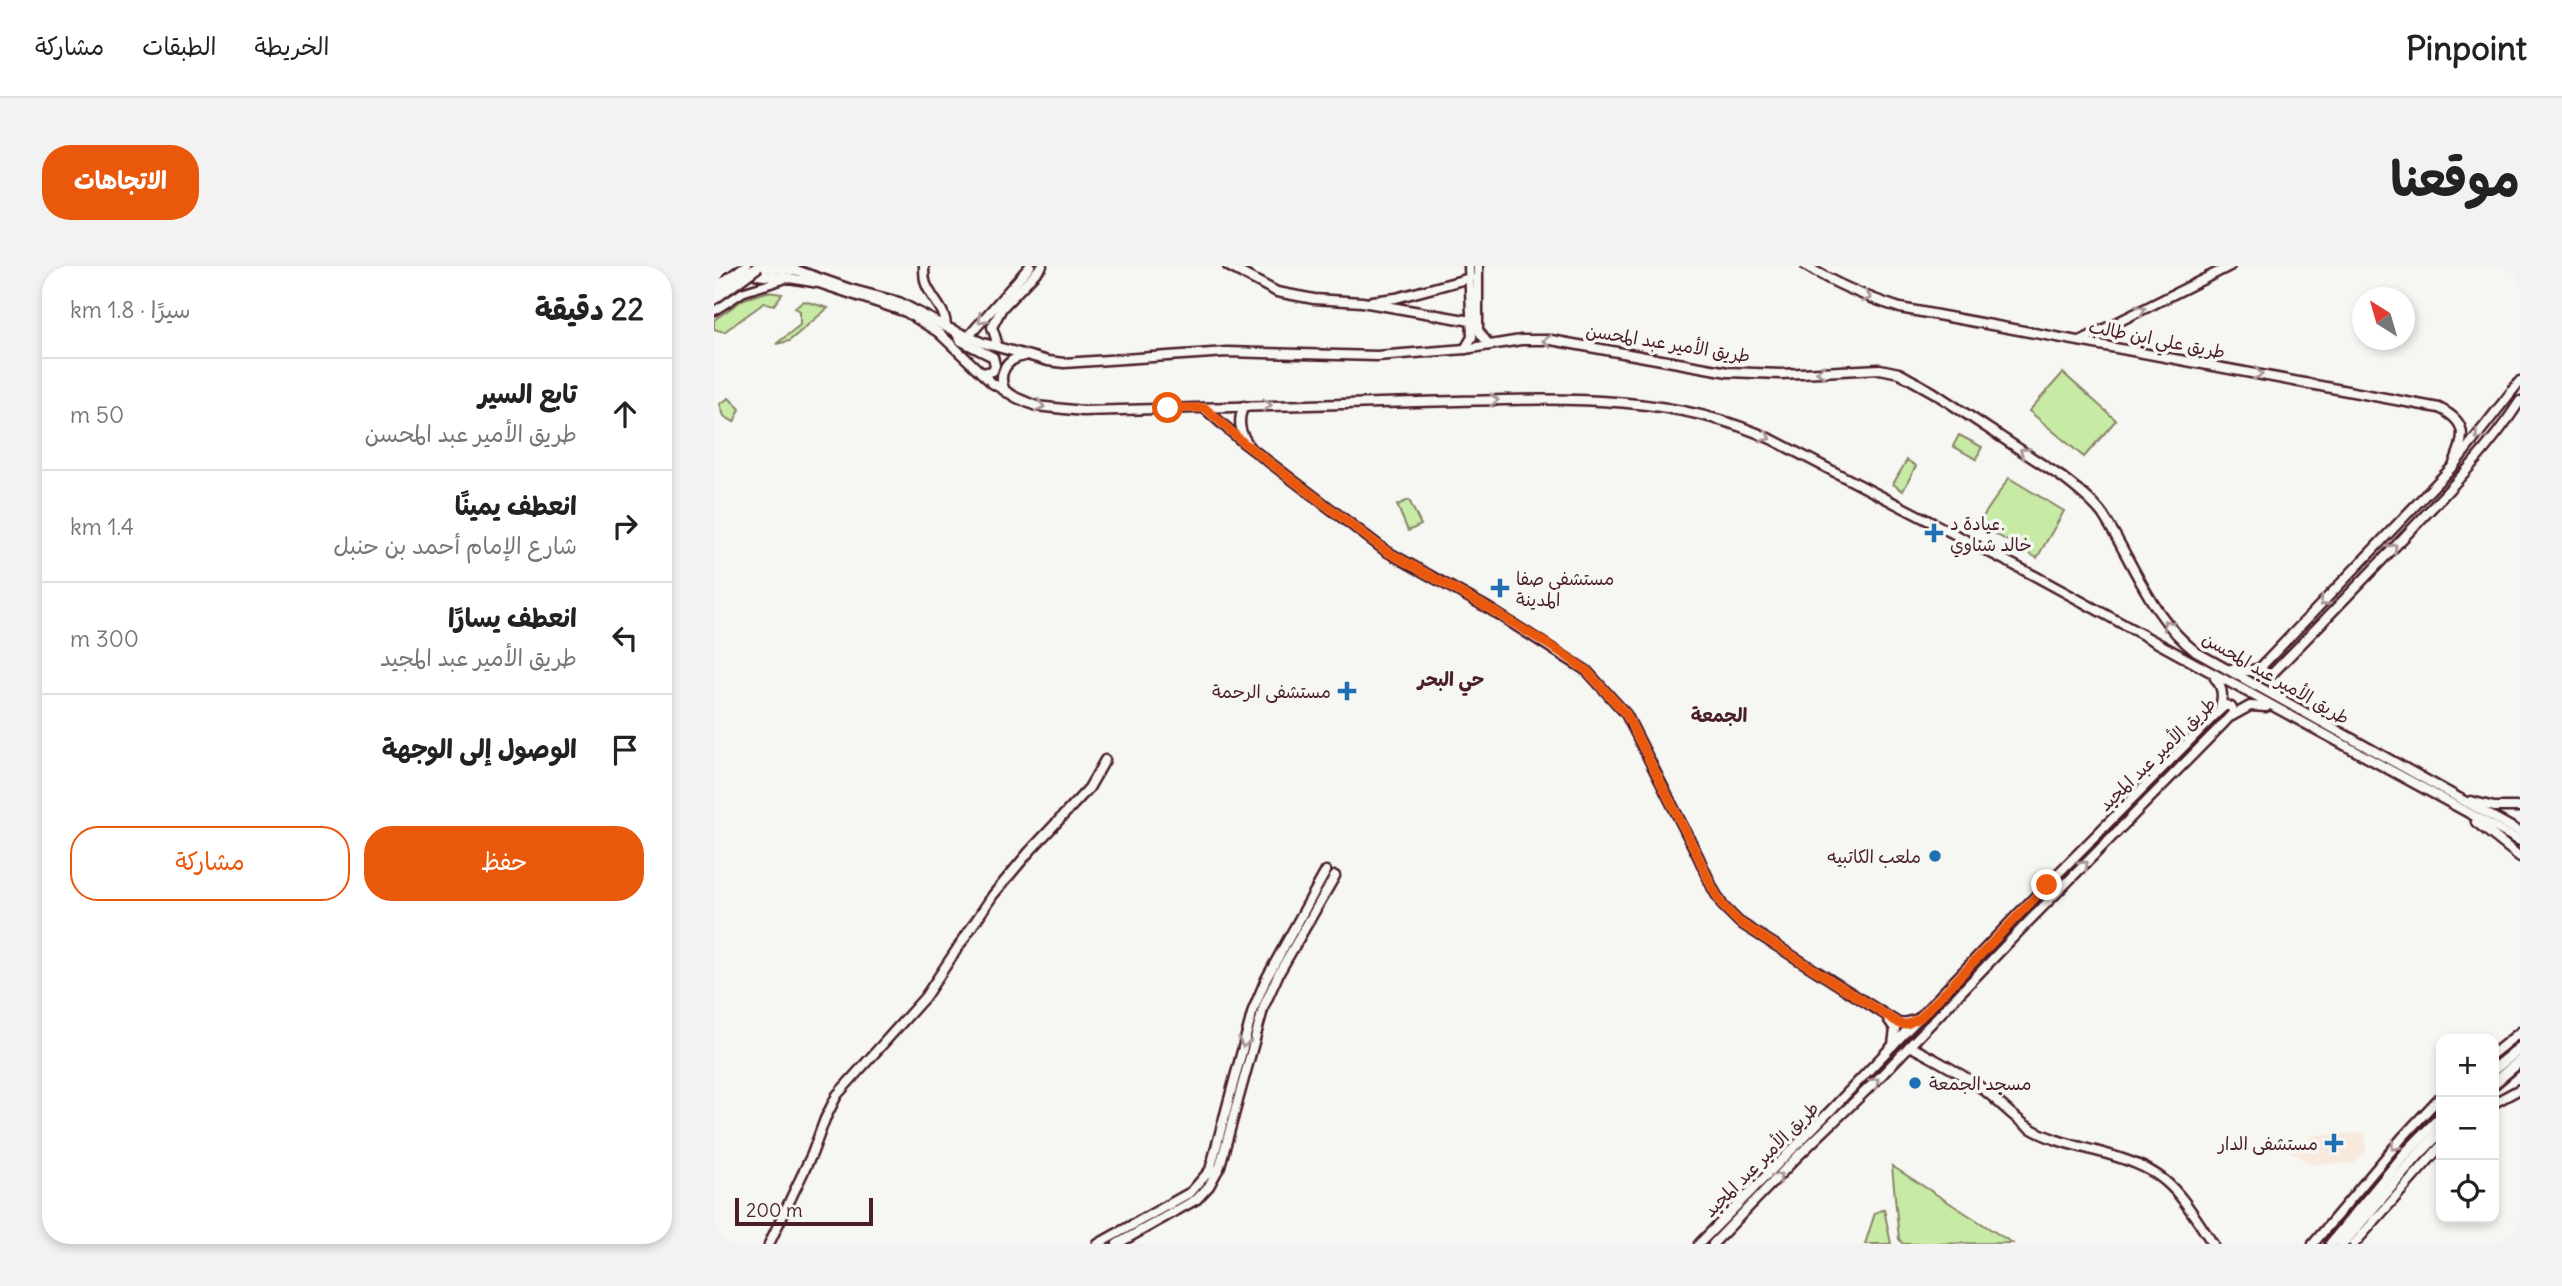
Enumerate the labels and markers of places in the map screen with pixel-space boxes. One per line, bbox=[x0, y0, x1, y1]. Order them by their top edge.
place label: عيادة د. خالد شناوي bbox=[1950, 512, 2032, 558]
marker: عيادة د. خالد شناوي bbox=[1924, 523, 1944, 543]
place label: مستشفی صفا المدینة bbox=[1516, 567, 1614, 611]
marker: مستشفی صفا المدینة bbox=[1490, 578, 1510, 598]
place label: مستشفى الرحمة bbox=[1212, 680, 1331, 703]
marker: مستشفى الرحمة bbox=[1337, 681, 1357, 701]
place label: ملعب الكاتبيه bbox=[1827, 845, 1921, 868]
marker: ملعب الكاتبيه bbox=[1927, 848, 1943, 864]
place label: مسجد الجمعة bbox=[1929, 1072, 2032, 1095]
marker: مسجد الجمعة bbox=[1907, 1075, 1923, 1091]
place label: مستشفى الدار bbox=[2216, 1132, 2318, 1155]
marker: مستشفى الدار bbox=[2324, 1133, 2344, 1153]

